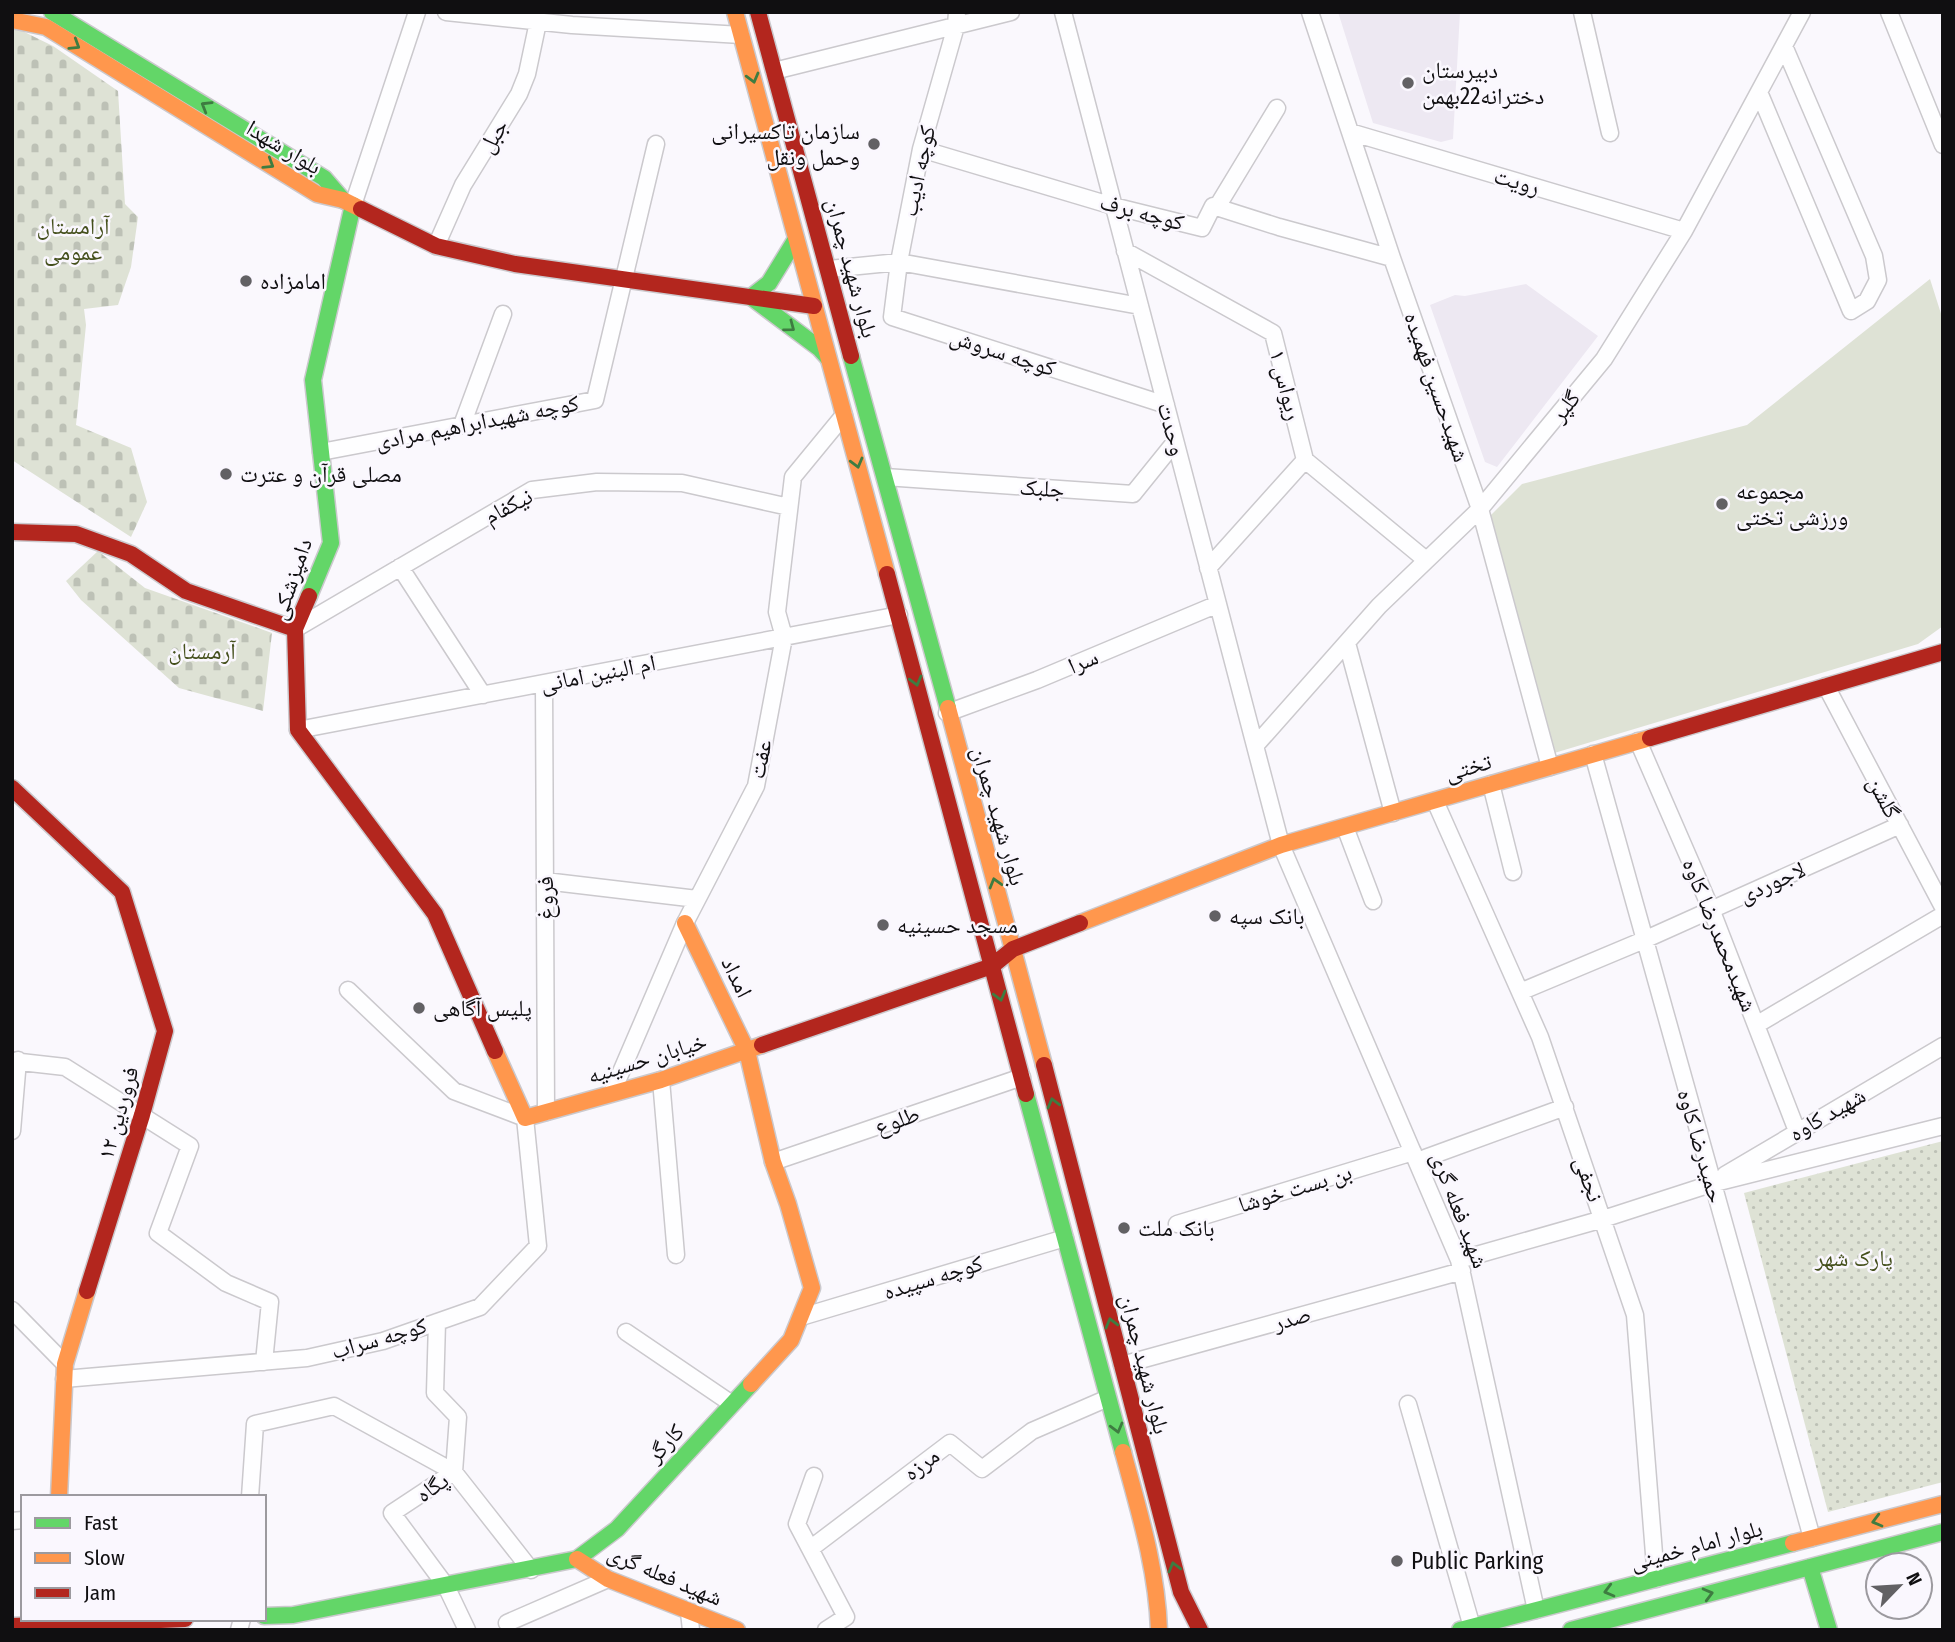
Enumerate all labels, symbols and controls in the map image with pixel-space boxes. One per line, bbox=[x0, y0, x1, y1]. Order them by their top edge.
one-way arrow bbox=[67, 36, 80, 49]
place label: دبیرستان دخترانه22بهمن bbox=[1422, 56, 1544, 110]
one-way arrow bbox=[744, 72, 759, 84]
marker: دبیرستان دخترانه22بهمن bbox=[1400, 75, 1416, 91]
one-way arrow bbox=[201, 102, 214, 115]
street label: بلوار شهدا bbox=[241, 114, 327, 180]
street label: جبل bbox=[472, 114, 514, 158]
place label: سازمان تاکسیرانی وحمل ونقل bbox=[711, 117, 860, 171]
street label: کوچه ادیب bbox=[895, 122, 941, 219]
marker: سازمان تاکسیرانی وحمل ونقل bbox=[866, 136, 882, 152]
one-way arrow bbox=[261, 155, 274, 168]
street label: رویت bbox=[1491, 161, 1543, 201]
street label: کوچه برف bbox=[1097, 187, 1188, 237]
street label: بلوار شهید چمران bbox=[820, 195, 884, 341]
park label: آرامستان عمومی bbox=[36, 212, 111, 266]
place label: امامزاده bbox=[260, 267, 326, 295]
marker: امامزاده bbox=[238, 273, 254, 289]
street label: شهیدحسین فهمیده bbox=[1398, 308, 1476, 466]
one-way arrow bbox=[783, 319, 795, 332]
street label: کوچه سروش bbox=[947, 322, 1060, 382]
street label: ریواس ۱ bbox=[1264, 347, 1308, 423]
street label: گلپر bbox=[1543, 384, 1587, 428]
street label: کوچه شهیدابراهیم مرادی bbox=[373, 388, 582, 457]
street label: وحدت bbox=[1151, 399, 1193, 459]
one-way arrow bbox=[849, 457, 863, 469]
place label: مصلی قرآن و عترت bbox=[240, 460, 402, 488]
marker: مصلی قرآن و عترت bbox=[218, 466, 234, 482]
street label: جلبک bbox=[1019, 472, 1065, 504]
place label: مجموعه ورزشی تختی bbox=[1736, 477, 1848, 531]
street label: نیکفام bbox=[479, 482, 538, 532]
marker: مجموعه ورزشی تختی bbox=[1714, 496, 1730, 512]
street label: دامپزشکی bbox=[264, 534, 318, 624]
park label: آرمستان bbox=[168, 637, 237, 665]
street label: سرا bbox=[1064, 642, 1102, 680]
street label: ام البنین امانی bbox=[538, 648, 658, 700]
one-way arrow bbox=[908, 675, 923, 687]
street label: عفت bbox=[742, 736, 778, 781]
street label: بلوار شهید چمران bbox=[966, 743, 1032, 889]
street label: تختی bbox=[1441, 747, 1495, 787]
street label: گلشن bbox=[1861, 771, 1907, 823]
street label: شهیدمحمدرضا کاوه bbox=[1676, 854, 1764, 1016]
street label: لاجوردی bbox=[1734, 855, 1810, 909]
street label: فروغ bbox=[531, 876, 560, 920]
one-way arrow bbox=[988, 877, 1003, 889]
place label: بانک سپه bbox=[1229, 902, 1305, 930]
marker: بانک سپه bbox=[1207, 908, 1223, 924]
place label: مسجد حسینیه bbox=[897, 911, 1018, 939]
marker: مسجد حسینیه bbox=[875, 917, 891, 933]
street label: امداد bbox=[715, 952, 759, 1002]
one-way arrow bbox=[992, 990, 1006, 1002]
place label: پلیس آگاهی bbox=[433, 994, 532, 1022]
marker: پلیس آگاهی bbox=[411, 1000, 427, 1016]
street label: خیابان حسینیه bbox=[584, 1027, 710, 1089]
street label: ۱۲ فروردین bbox=[91, 1063, 145, 1163]
street label: شهید کاوه bbox=[1784, 1081, 1870, 1147]
street label: حمیدرضا کاوه bbox=[1671, 1086, 1731, 1206]
one-way arrow bbox=[1047, 1097, 1062, 1109]
street label: طلوع bbox=[871, 1099, 923, 1142]
street label: شهید فعله گری bbox=[1425, 1148, 1495, 1272]
street label: نجفی bbox=[1568, 1153, 1610, 1205]
street label: بن بست خوشا bbox=[1235, 1157, 1355, 1219]
place label: بانک ملت bbox=[1138, 1214, 1215, 1242]
marker: بانک ملت bbox=[1116, 1220, 1132, 1236]
park label: پارک شهر bbox=[1814, 1244, 1893, 1272]
street label: کوچه سپیده bbox=[880, 1248, 987, 1306]
street label: بلوار شهید چمران bbox=[1114, 1291, 1176, 1437]
street label: صدر bbox=[1269, 1299, 1314, 1337]
street label: کوچه سراب bbox=[328, 1311, 431, 1365]
one-way arrow bbox=[1105, 1317, 1119, 1329]
street label: کارگر bbox=[639, 1417, 690, 1469]
one-way arrow bbox=[1109, 1422, 1123, 1434]
street label: مرزه bbox=[897, 1441, 945, 1487]
street label: پگاه bbox=[410, 1466, 454, 1508]
legend bbox=[21, 1495, 266, 1621]
text: Fast bbox=[84, 1510, 118, 1536]
one-way arrow bbox=[1871, 1513, 1883, 1527]
street label: بلوار امام خمینی bbox=[1627, 1514, 1766, 1578]
street label: شهید فعله گری bbox=[603, 1538, 727, 1612]
text: Slow bbox=[84, 1545, 125, 1571]
place label: Public Parking bbox=[1411, 1547, 1544, 1575]
north arrow bbox=[1864, 1551, 1934, 1621]
marker: Public Parking bbox=[1389, 1553, 1405, 1569]
one-way arrow bbox=[1168, 1561, 1182, 1573]
text: N bbox=[1901, 1569, 1927, 1589]
text: Jam bbox=[84, 1580, 116, 1606]
one-way arrow bbox=[1603, 1583, 1615, 1597]
one-way arrow bbox=[1702, 1588, 1714, 1602]

